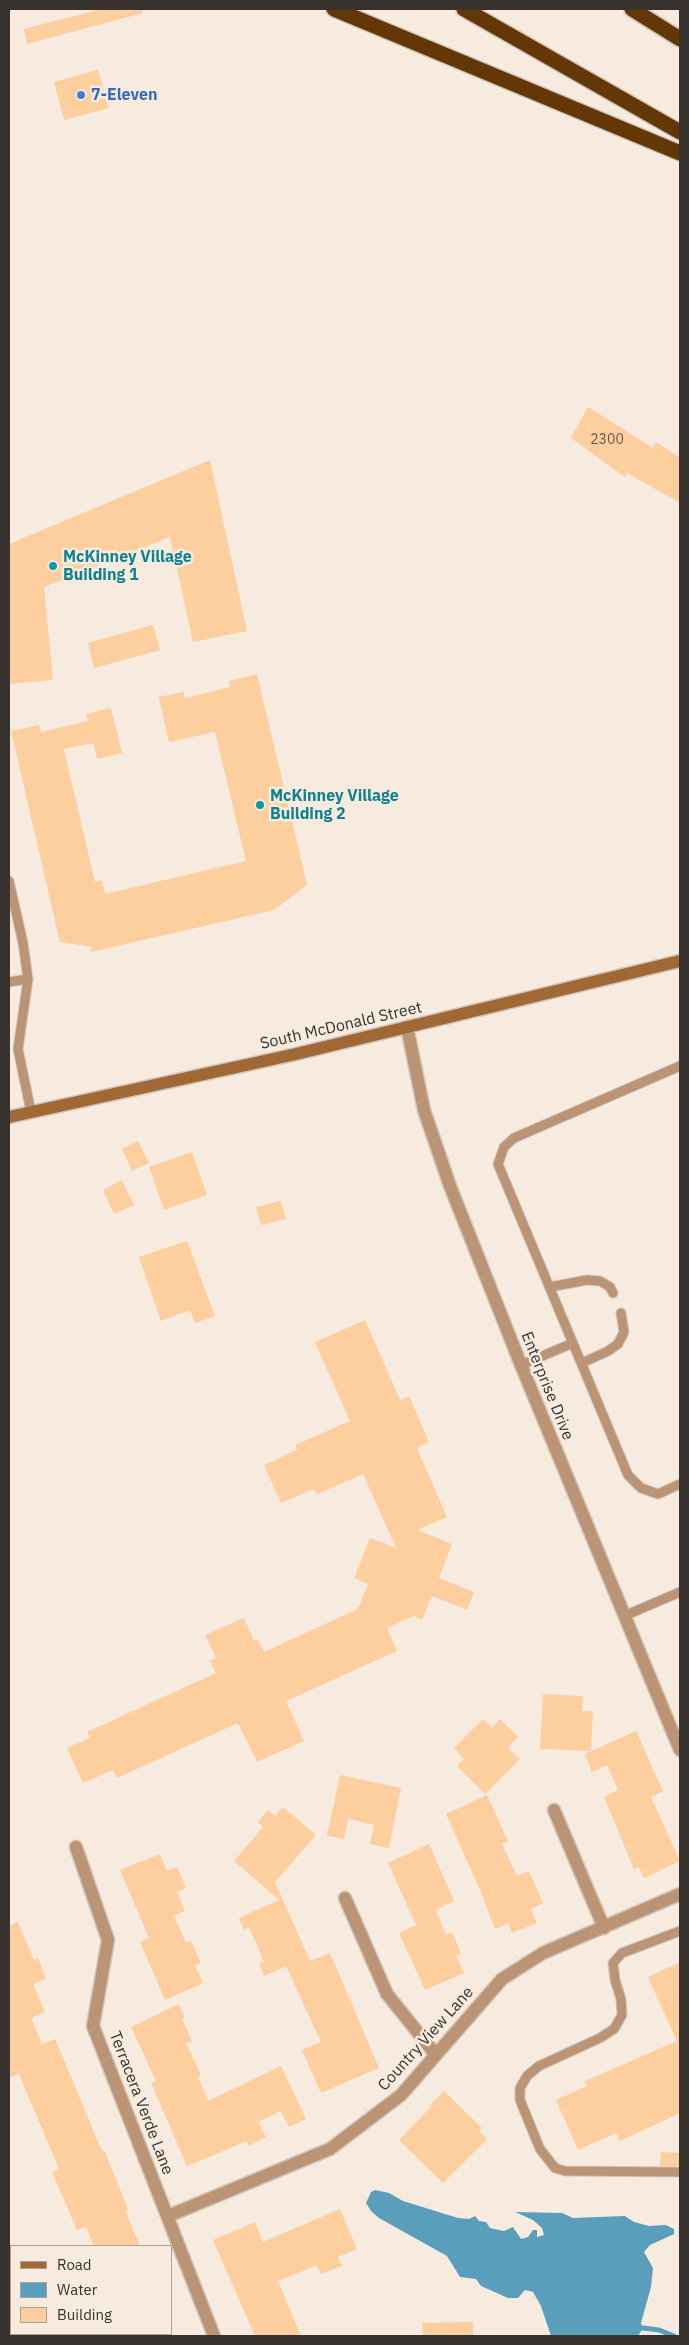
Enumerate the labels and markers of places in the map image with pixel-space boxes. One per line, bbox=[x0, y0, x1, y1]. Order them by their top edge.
place label: 7-Eleven bbox=[91, 85, 157, 105]
marker: 7-Eleven bbox=[75, 89, 87, 101]
place label: McKinney Village Building 1 bbox=[63, 547, 192, 585]
marker: McKinney Village Building 1 bbox=[47, 560, 59, 572]
place label: McKinney Village Building 2 bbox=[270, 786, 399, 824]
marker: McKinney Village Building 2 bbox=[254, 799, 266, 811]

